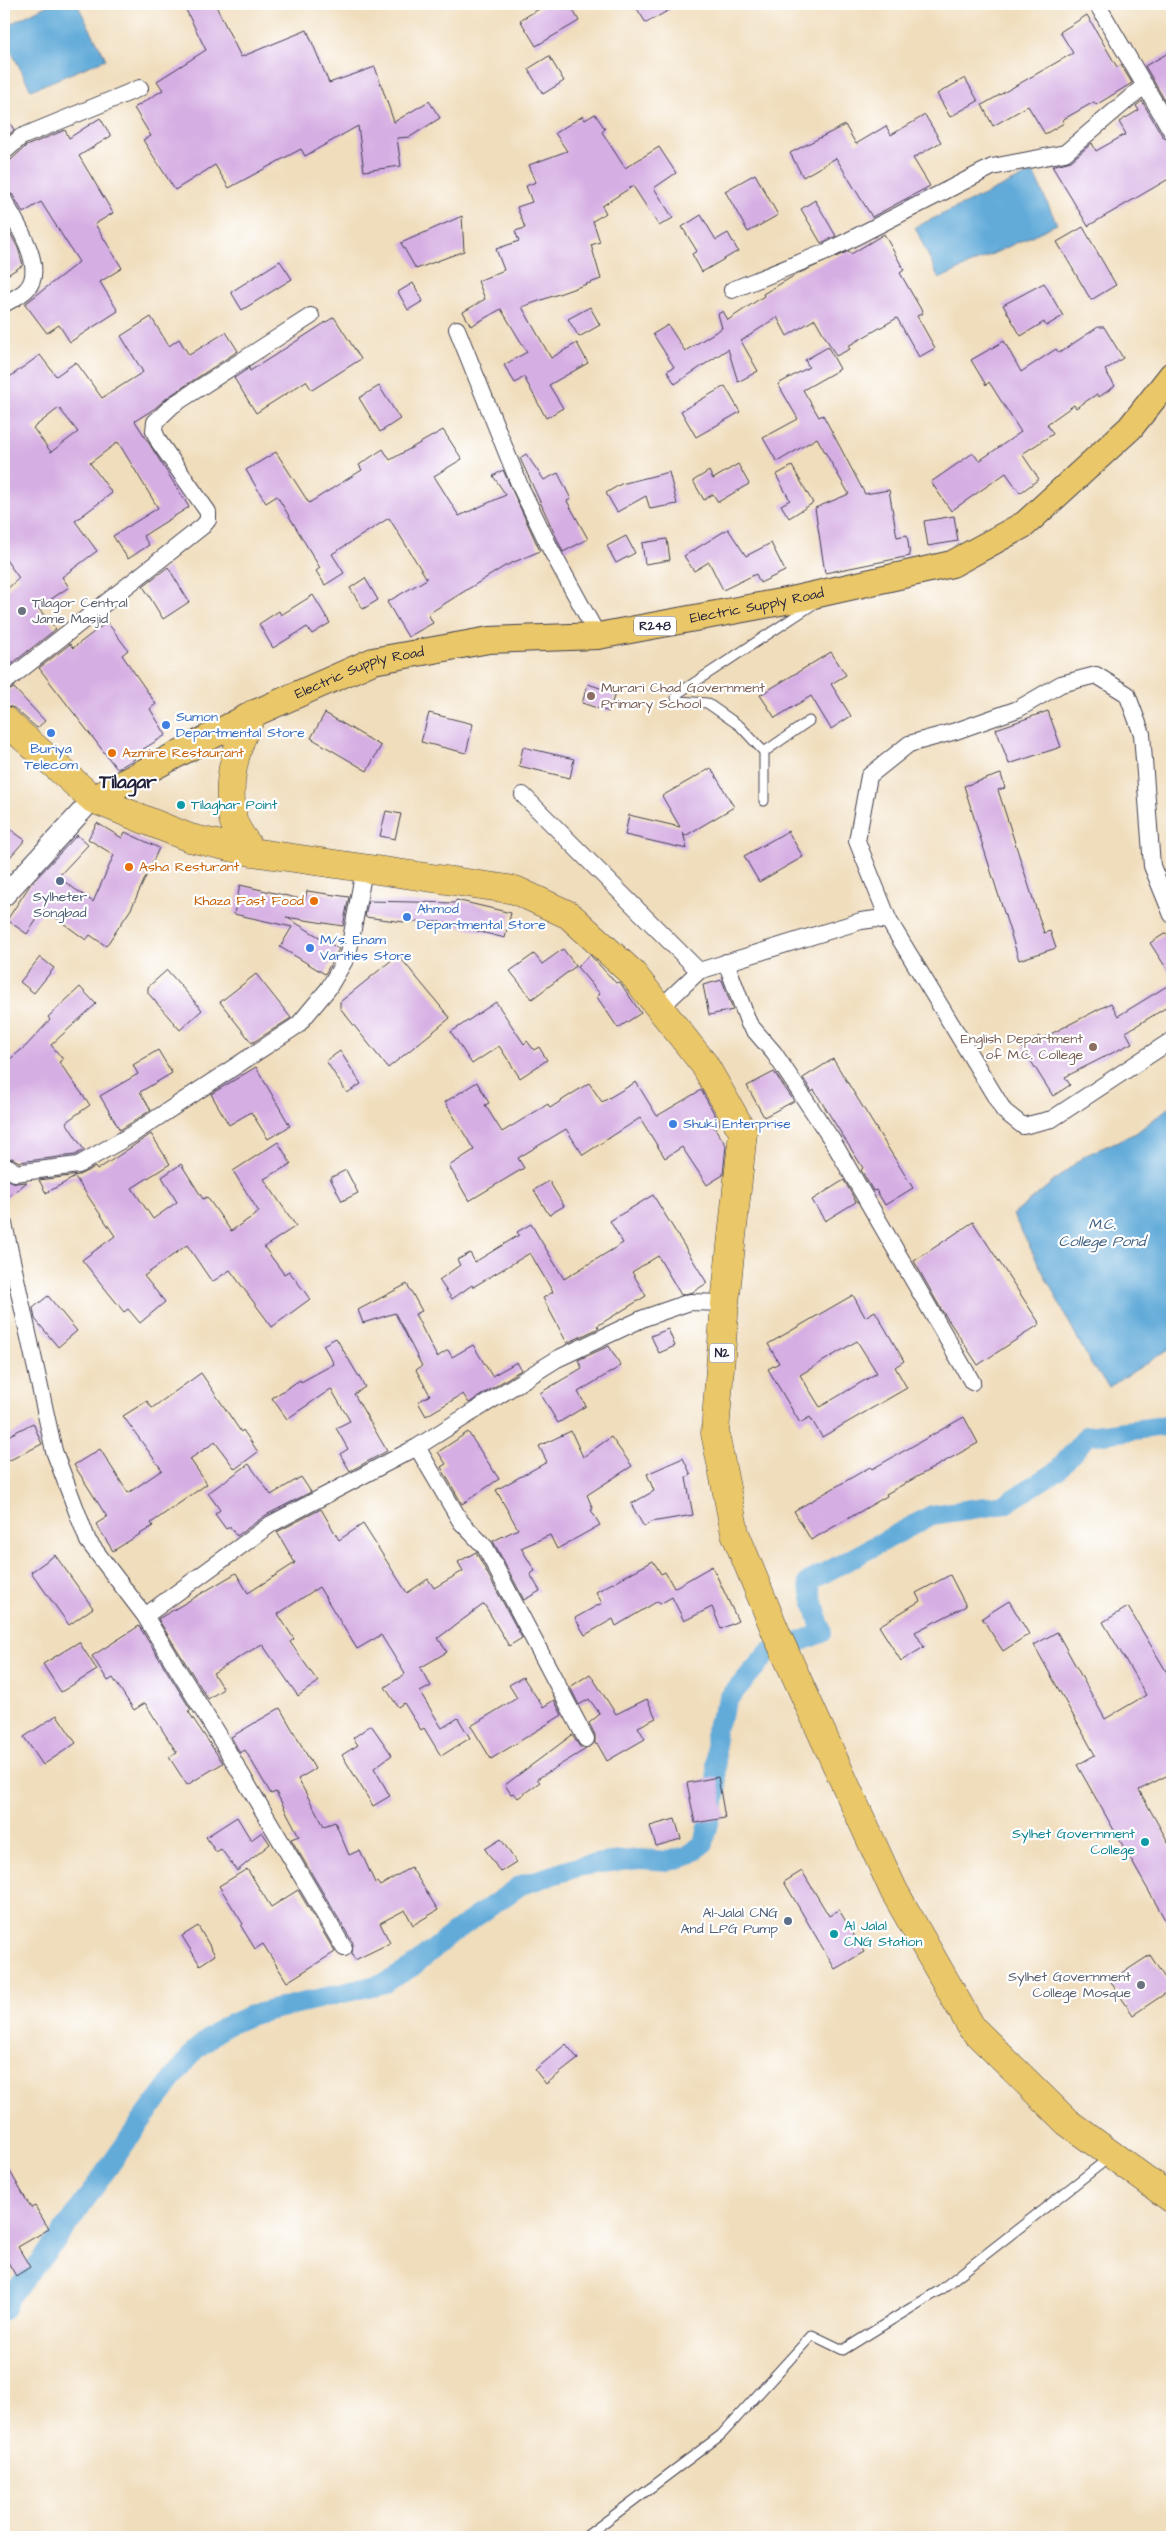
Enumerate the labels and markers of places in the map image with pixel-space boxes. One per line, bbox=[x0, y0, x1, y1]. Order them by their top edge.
place label: Tilagor Central Jame Masjid bbox=[32, 593, 128, 629]
marker: Tilagor Central Jame Masjid bbox=[16, 605, 28, 617]
place label: Murari Chad Government Primary School bbox=[601, 678, 765, 714]
marker: Murari Chad Government Primary School bbox=[585, 690, 597, 702]
place label: Sumon Departmental Store bbox=[176, 707, 305, 743]
marker: Sumon Departmental Store bbox=[160, 719, 172, 731]
marker: Buriya Telecom bbox=[45, 727, 57, 739]
place label: Buriya Telecom bbox=[24, 739, 78, 775]
place label: Azmire Restaurant bbox=[122, 743, 244, 763]
marker: Azmire Restaurant bbox=[106, 747, 118, 759]
place label: Tilaghar Point bbox=[191, 795, 278, 815]
marker: Tilaghar Point bbox=[175, 799, 187, 811]
place label: Asha Resturant bbox=[139, 857, 240, 877]
marker: Asha Resturant bbox=[123, 861, 135, 873]
marker: Sylheter Songbad bbox=[54, 875, 66, 887]
place label: Sylheter Songbad bbox=[33, 887, 87, 923]
place label: Khaza Fast Food bbox=[194, 891, 304, 911]
marker: Khaza Fast Food bbox=[308, 895, 320, 907]
place label: Ahmod Departmental Store bbox=[417, 899, 546, 935]
marker: Ahmod Departmental Store bbox=[401, 911, 413, 923]
place label: M/s. Enam Varities Store bbox=[320, 930, 412, 966]
marker: M/s. Enam Varities Store bbox=[304, 942, 316, 954]
place label: English Department of M.C. College bbox=[961, 1029, 1083, 1065]
marker: English Department of M.C. College bbox=[1087, 1041, 1099, 1053]
place label: Shuki Enterprise bbox=[683, 1114, 791, 1134]
marker: Shuki Enterprise bbox=[667, 1118, 679, 1130]
place label: Sylhet Government College bbox=[1012, 1824, 1135, 1860]
marker: Sylhet Government College bbox=[1139, 1836, 1151, 1848]
place label: Al-Jalal CNG And LPG Pump bbox=[681, 1903, 778, 1939]
marker: Al-Jalal CNG And LPG Pump bbox=[782, 1915, 794, 1927]
place label: Al Jalal CNG Station bbox=[844, 1916, 922, 1952]
marker: Al Jalal CNG Station bbox=[828, 1928, 840, 1940]
place label: Sylhet Government College Mosque bbox=[1008, 1967, 1131, 2003]
marker: Sylhet Government College Mosque bbox=[1135, 1979, 1147, 1991]

